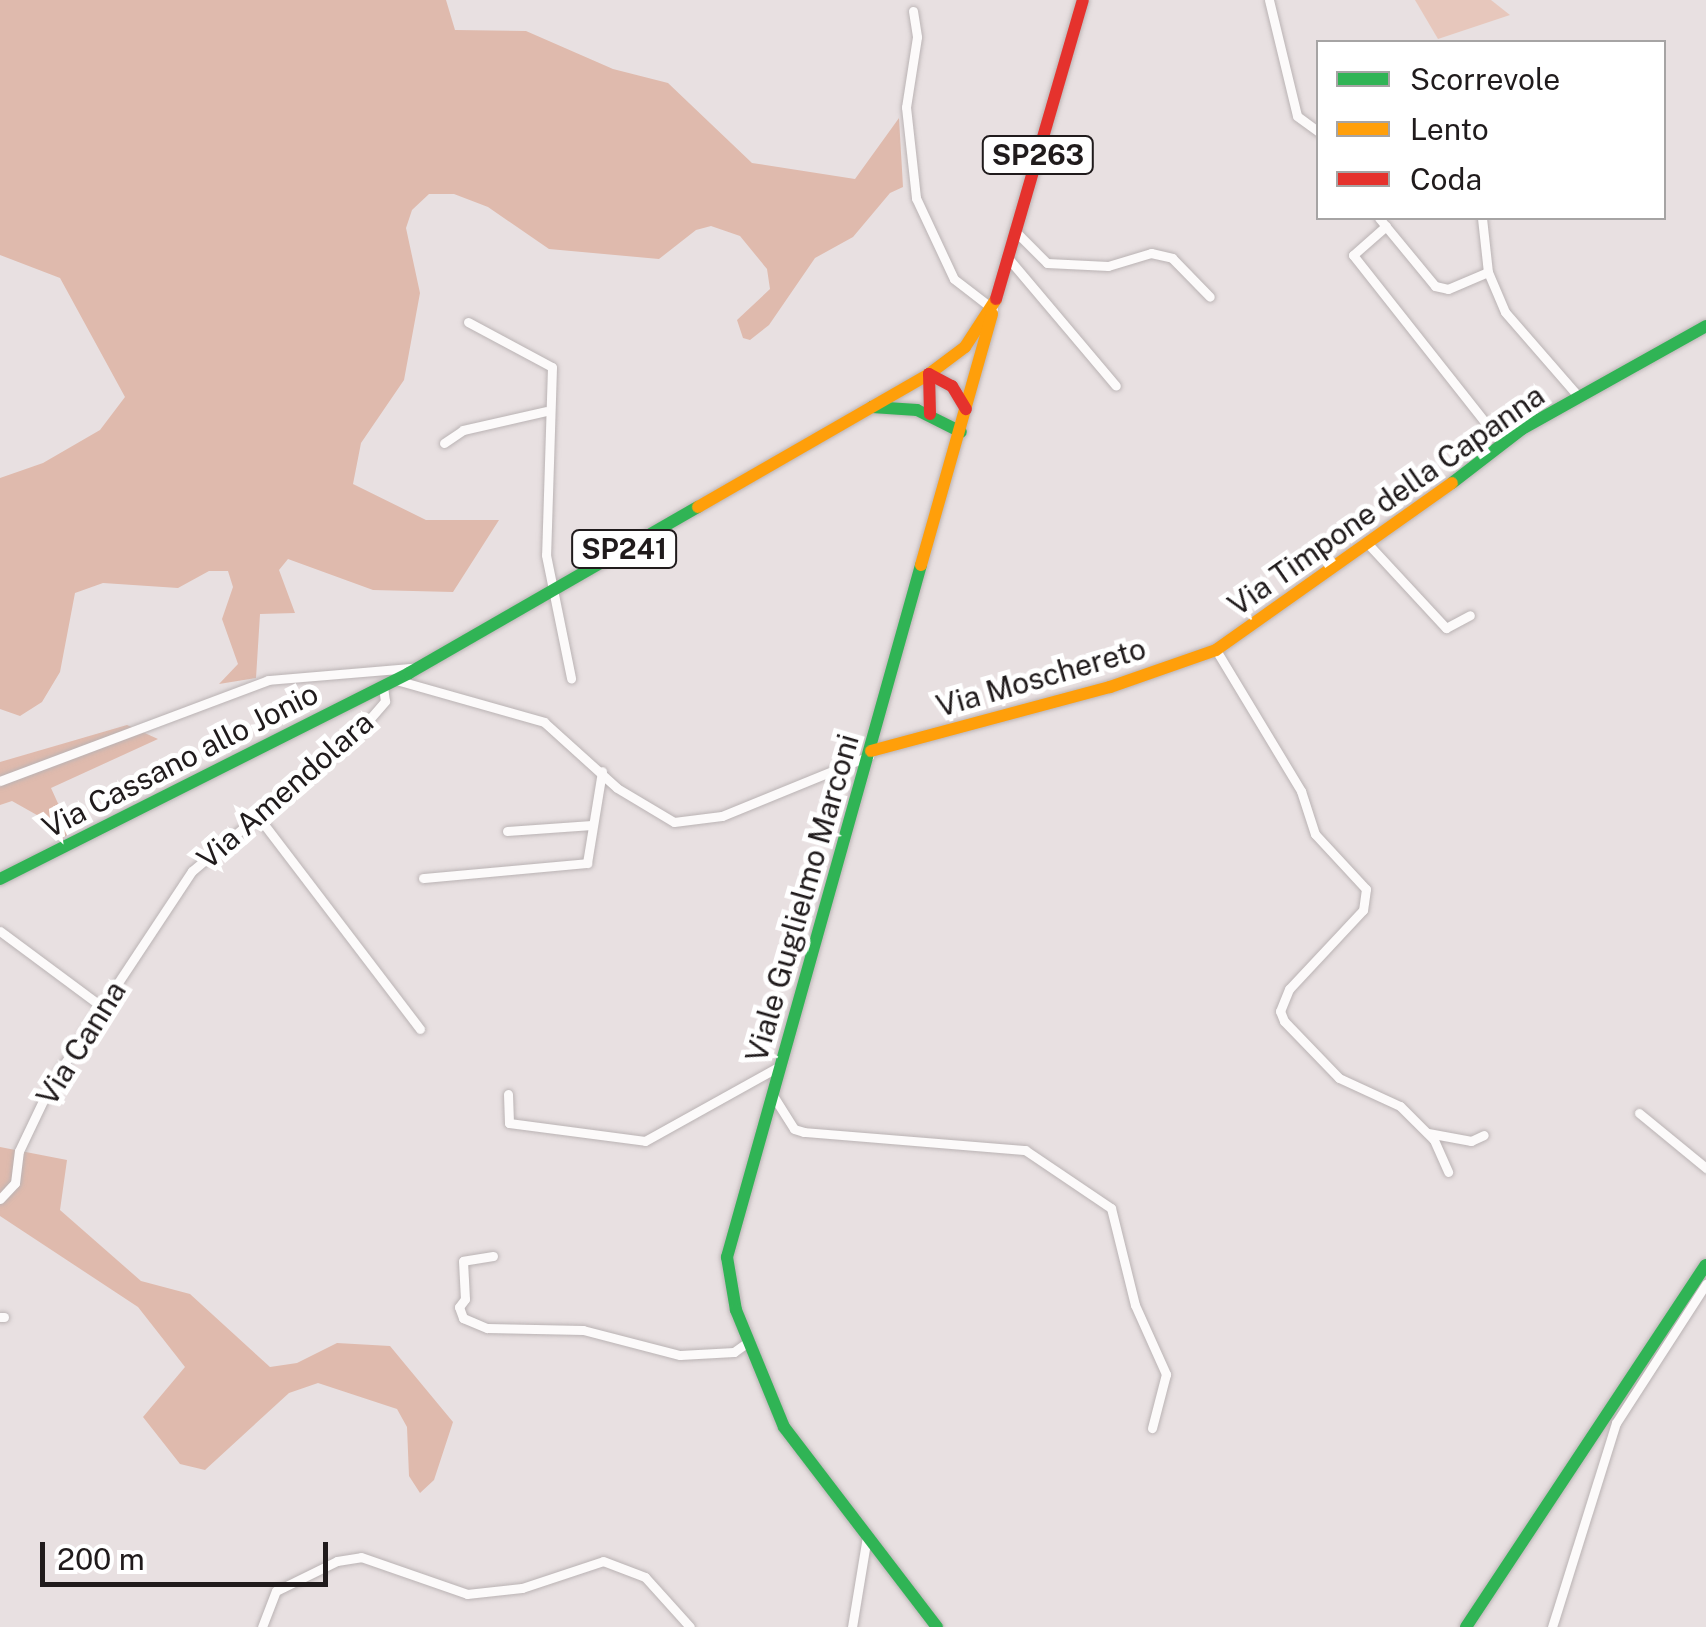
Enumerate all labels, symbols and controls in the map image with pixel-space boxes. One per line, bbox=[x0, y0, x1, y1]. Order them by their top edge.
legend bbox=[1316, 40, 1666, 220]
text: Scorrevole bbox=[1410, 61, 1560, 97]
text: Lento bbox=[1410, 111, 1489, 147]
road number: SP263 bbox=[980, 132, 1096, 178]
text: Coda bbox=[1410, 161, 1482, 197]
street label: Via Timpone della Capanna bbox=[1221, 377, 1551, 623]
road number: SP241 bbox=[569, 526, 679, 572]
street label: Via Moschereto bbox=[932, 630, 1150, 724]
street label: Via Cassano allo Jonio bbox=[36, 675, 324, 845]
street label: Via Amendolara bbox=[190, 704, 380, 876]
street label: Viale Guglielmo Marconi bbox=[738, 730, 866, 1066]
street label: Via Canna bbox=[29, 974, 133, 1112]
scale bar bbox=[45, 1522, 332, 1584]
text: 200 m bbox=[57, 1541, 145, 1577]

